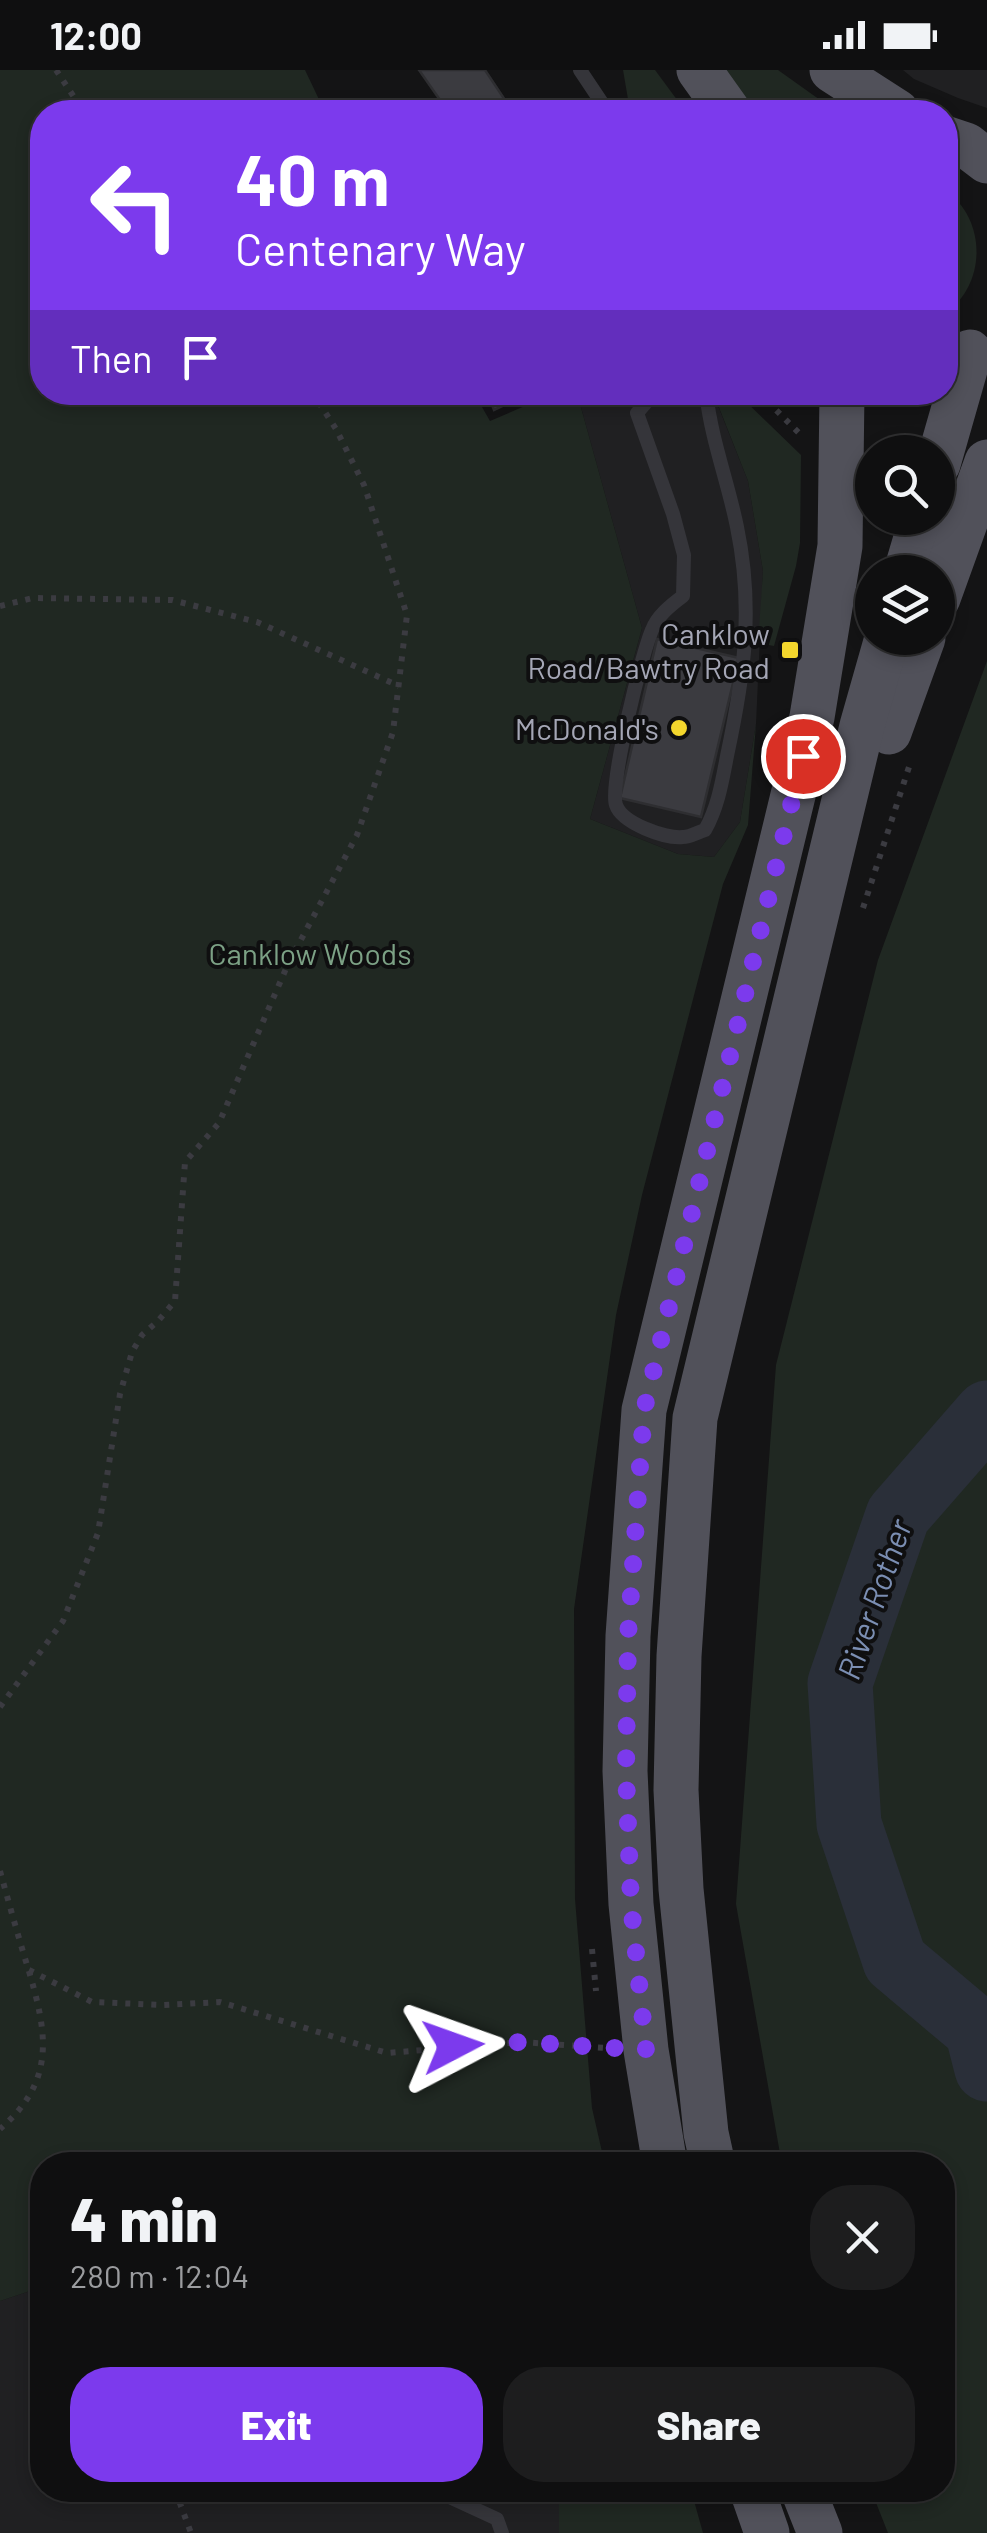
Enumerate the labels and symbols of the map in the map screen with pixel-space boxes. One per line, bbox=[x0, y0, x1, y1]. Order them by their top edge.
place label: Canklow Road/Bawtry Road bbox=[527, 615, 770, 685]
marker: Canklow Road/Bawtry Road bbox=[779, 639, 801, 661]
place label: McDonald's bbox=[515, 710, 659, 746]
pin bbox=[761, 714, 846, 799]
marker: McDonald's bbox=[668, 717, 690, 739]
park label: Canklow Woods bbox=[208, 935, 412, 971]
water label: River Rother bbox=[828, 1512, 919, 1684]
position arrow bbox=[401, 1994, 505, 2098]

